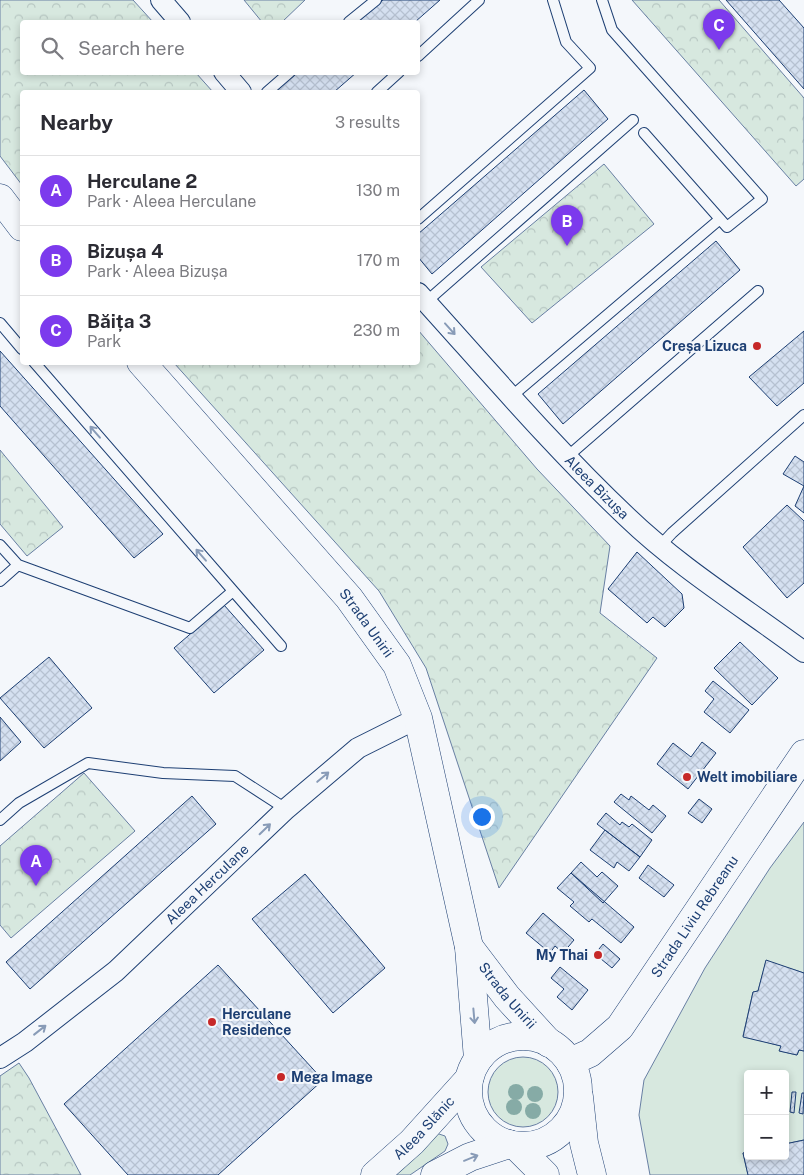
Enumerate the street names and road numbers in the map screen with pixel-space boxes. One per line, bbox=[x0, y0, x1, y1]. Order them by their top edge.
street label: Aleea Bizușa bbox=[562, 452, 632, 522]
street label: Strada Unirii bbox=[336, 585, 397, 660]
street label: Aleea Herculane bbox=[162, 841, 252, 927]
street label: Strada Liviu Rebreanu bbox=[648, 852, 741, 980]
street label: Strada Unirii bbox=[476, 959, 540, 1032]
street label: Aleea Slănic bbox=[390, 1093, 458, 1163]

